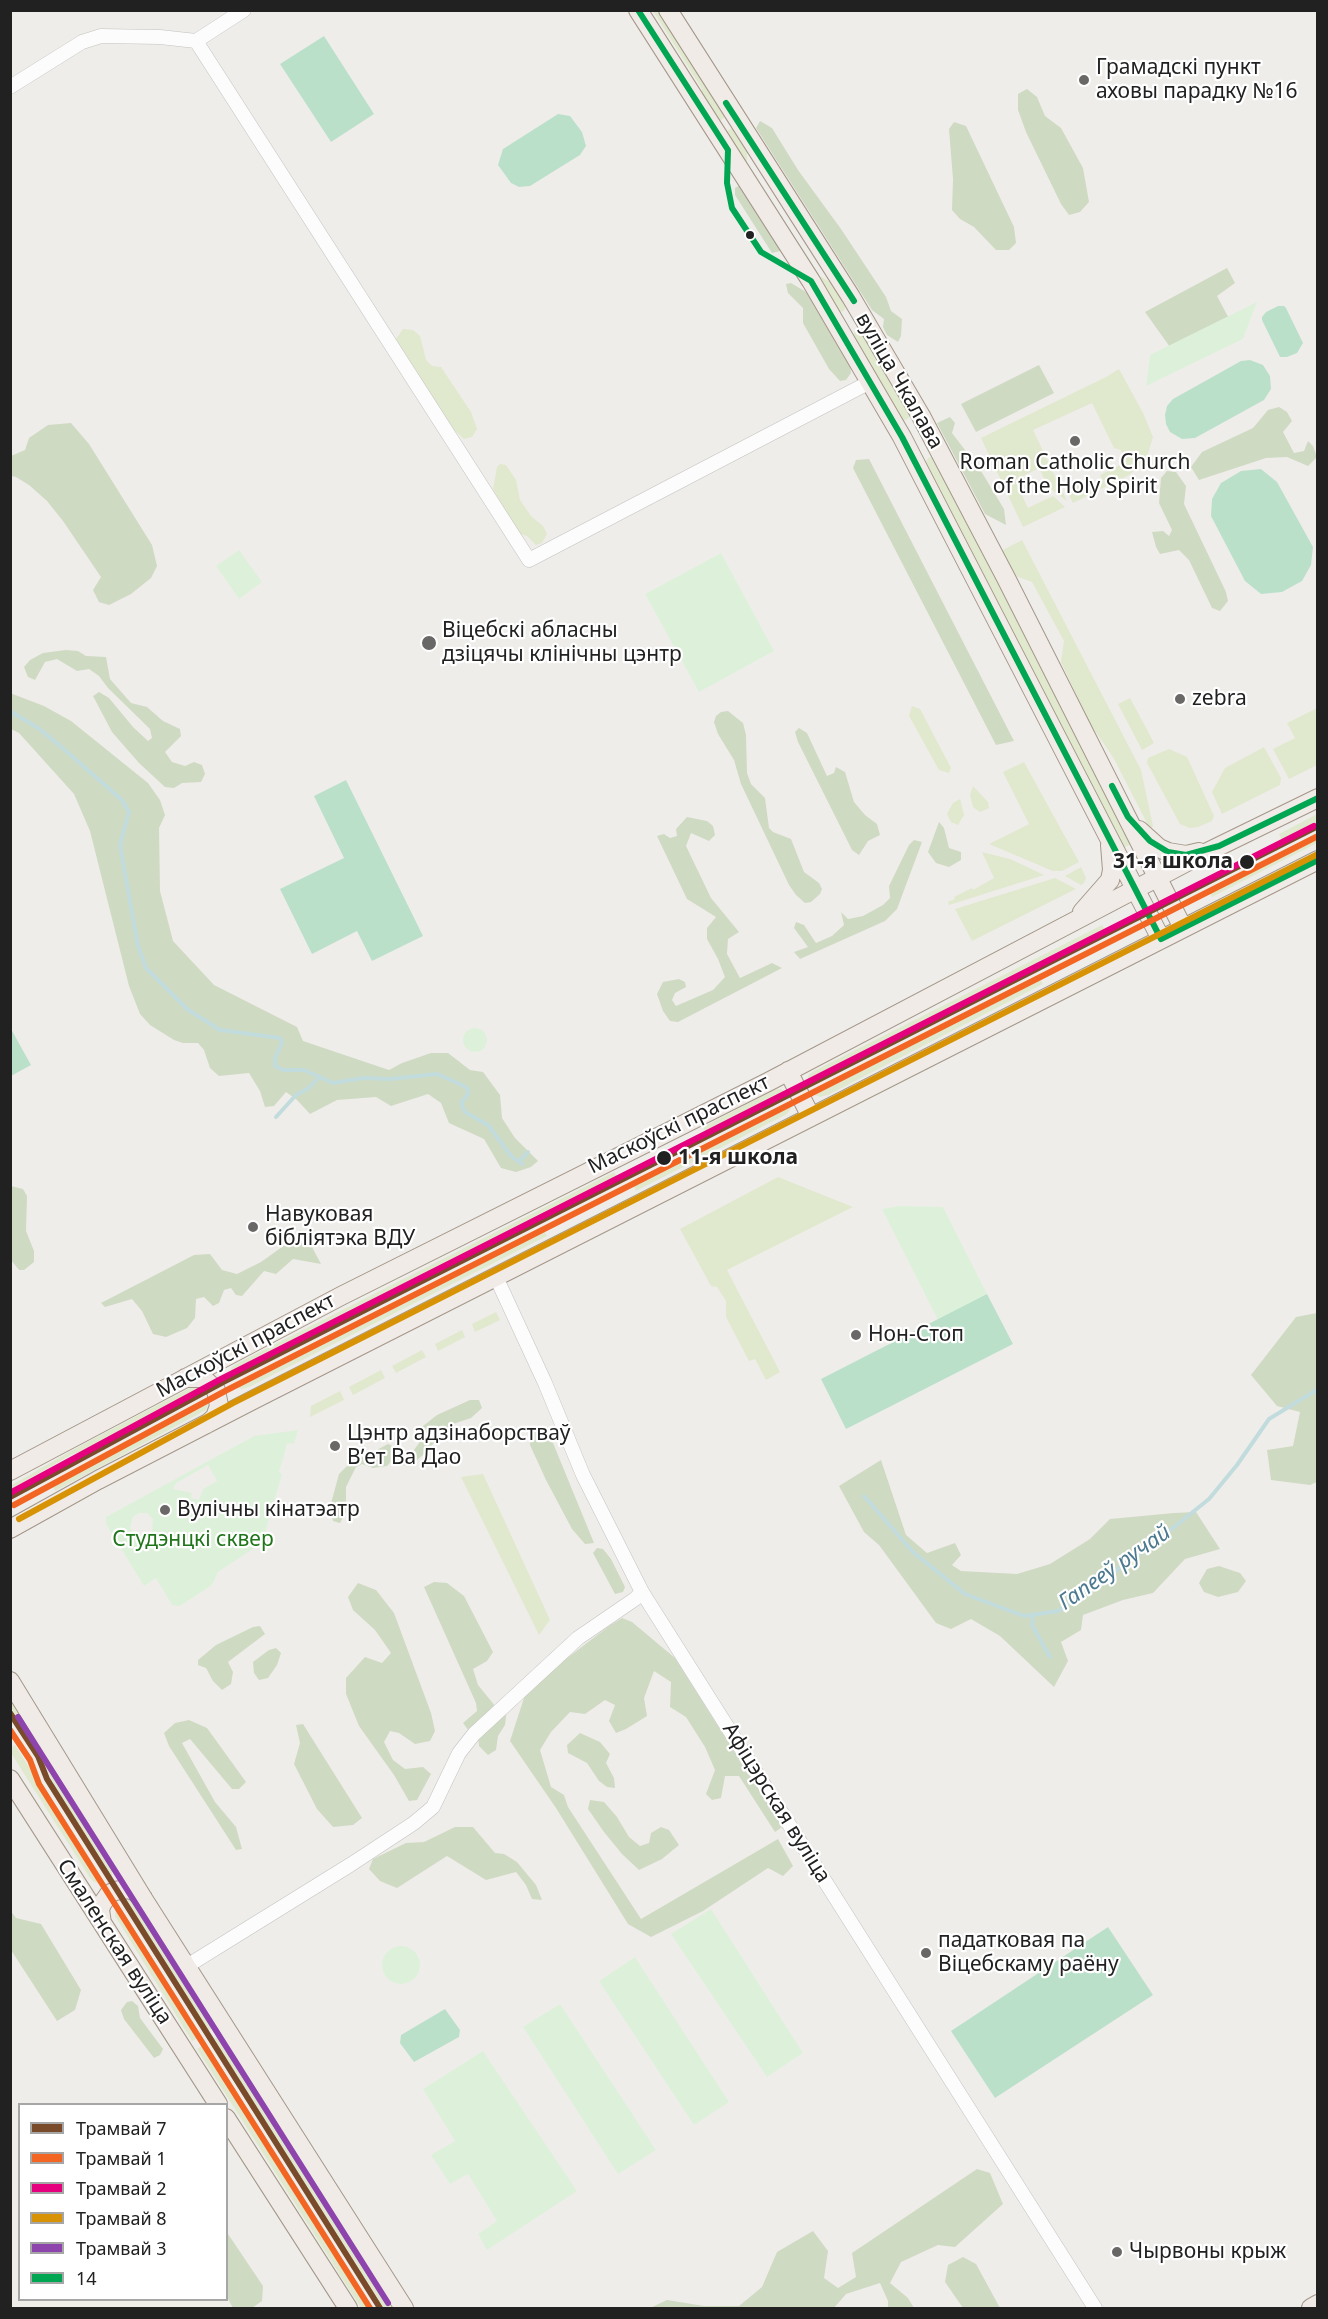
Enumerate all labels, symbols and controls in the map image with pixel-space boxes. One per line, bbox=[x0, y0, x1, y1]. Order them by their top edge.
place label: Грамадскі пункт аховы парадку №16 bbox=[1096, 55, 1298, 105]
marker: Грамадскі пункт аховы парадку №16 bbox=[1077, 73, 1091, 87]
unlabelled marker bbox=[744, 229, 756, 241]
street label: вуліца Чкалава bbox=[850, 308, 948, 454]
marker: Roman Catholic Church of the Holy Spirit bbox=[1068, 434, 1082, 448]
place label: Roman Catholic Church of the Holy Spirit bbox=[960, 450, 1190, 500]
place label: Віцебскі абласны дзіцячы клінічны цэнтр bbox=[442, 618, 682, 668]
marker: Віцебскі абласны дзіцячы клінічны цэнтр bbox=[420, 634, 438, 652]
place label: zebra bbox=[1192, 686, 1247, 712]
marker: zebra bbox=[1173, 692, 1187, 706]
place label: 31-я школа bbox=[1113, 849, 1233, 875]
marker: 31-я школа bbox=[1238, 853, 1256, 871]
street label: Маскоўскі праспект bbox=[584, 1070, 774, 1180]
place label: 11-я школа bbox=[678, 1145, 798, 1171]
marker: 11-я школа bbox=[655, 1149, 673, 1167]
place label: Навуковая бібліятэка ВДУ bbox=[265, 1202, 415, 1252]
marker: Навуковая бібліятэка ВДУ bbox=[246, 1220, 260, 1234]
street label: Маскоўскі праспект bbox=[152, 1288, 340, 1404]
place label: Нон-Стоп bbox=[868, 1322, 964, 1348]
marker: Нон-Стоп bbox=[849, 1328, 863, 1342]
place label: Цэнтр адзінаборстваў Вʼет Ва Дао bbox=[347, 1421, 570, 1471]
marker: Цэнтр адзінаборстваў Вʼет Ва Дао bbox=[328, 1439, 342, 1453]
place label: Вулічны кінатэатр bbox=[177, 1497, 360, 1523]
marker: Вулічны кінатэатр bbox=[158, 1503, 172, 1517]
water label: Гапееў ручай bbox=[1054, 1520, 1176, 1616]
park label: Студэнцкі сквер bbox=[112, 1527, 274, 1553]
street label: Афіцэрская вуліца bbox=[717, 1718, 835, 1888]
street label: Смаленская вуліца bbox=[51, 1855, 177, 2029]
place label: падатковая па Віцебскаму раёну bbox=[938, 1928, 1119, 1978]
marker: падатковая па Віцебскаму раёну bbox=[919, 1946, 933, 1960]
legend bbox=[18, 2103, 228, 2301]
text: Трамвай 7 bbox=[76, 2116, 167, 2140]
text: Трамвай 1 bbox=[76, 2146, 167, 2170]
text: Трамвай 2 bbox=[76, 2176, 167, 2200]
text: Трамвай 8 bbox=[76, 2206, 167, 2230]
text: Трамвай 3 bbox=[76, 2236, 167, 2260]
place label: Чырвоны крыж bbox=[1129, 2239, 1286, 2265]
marker: Чырвоны крыж bbox=[1110, 2245, 1124, 2259]
text: 14 bbox=[76, 2266, 97, 2290]

